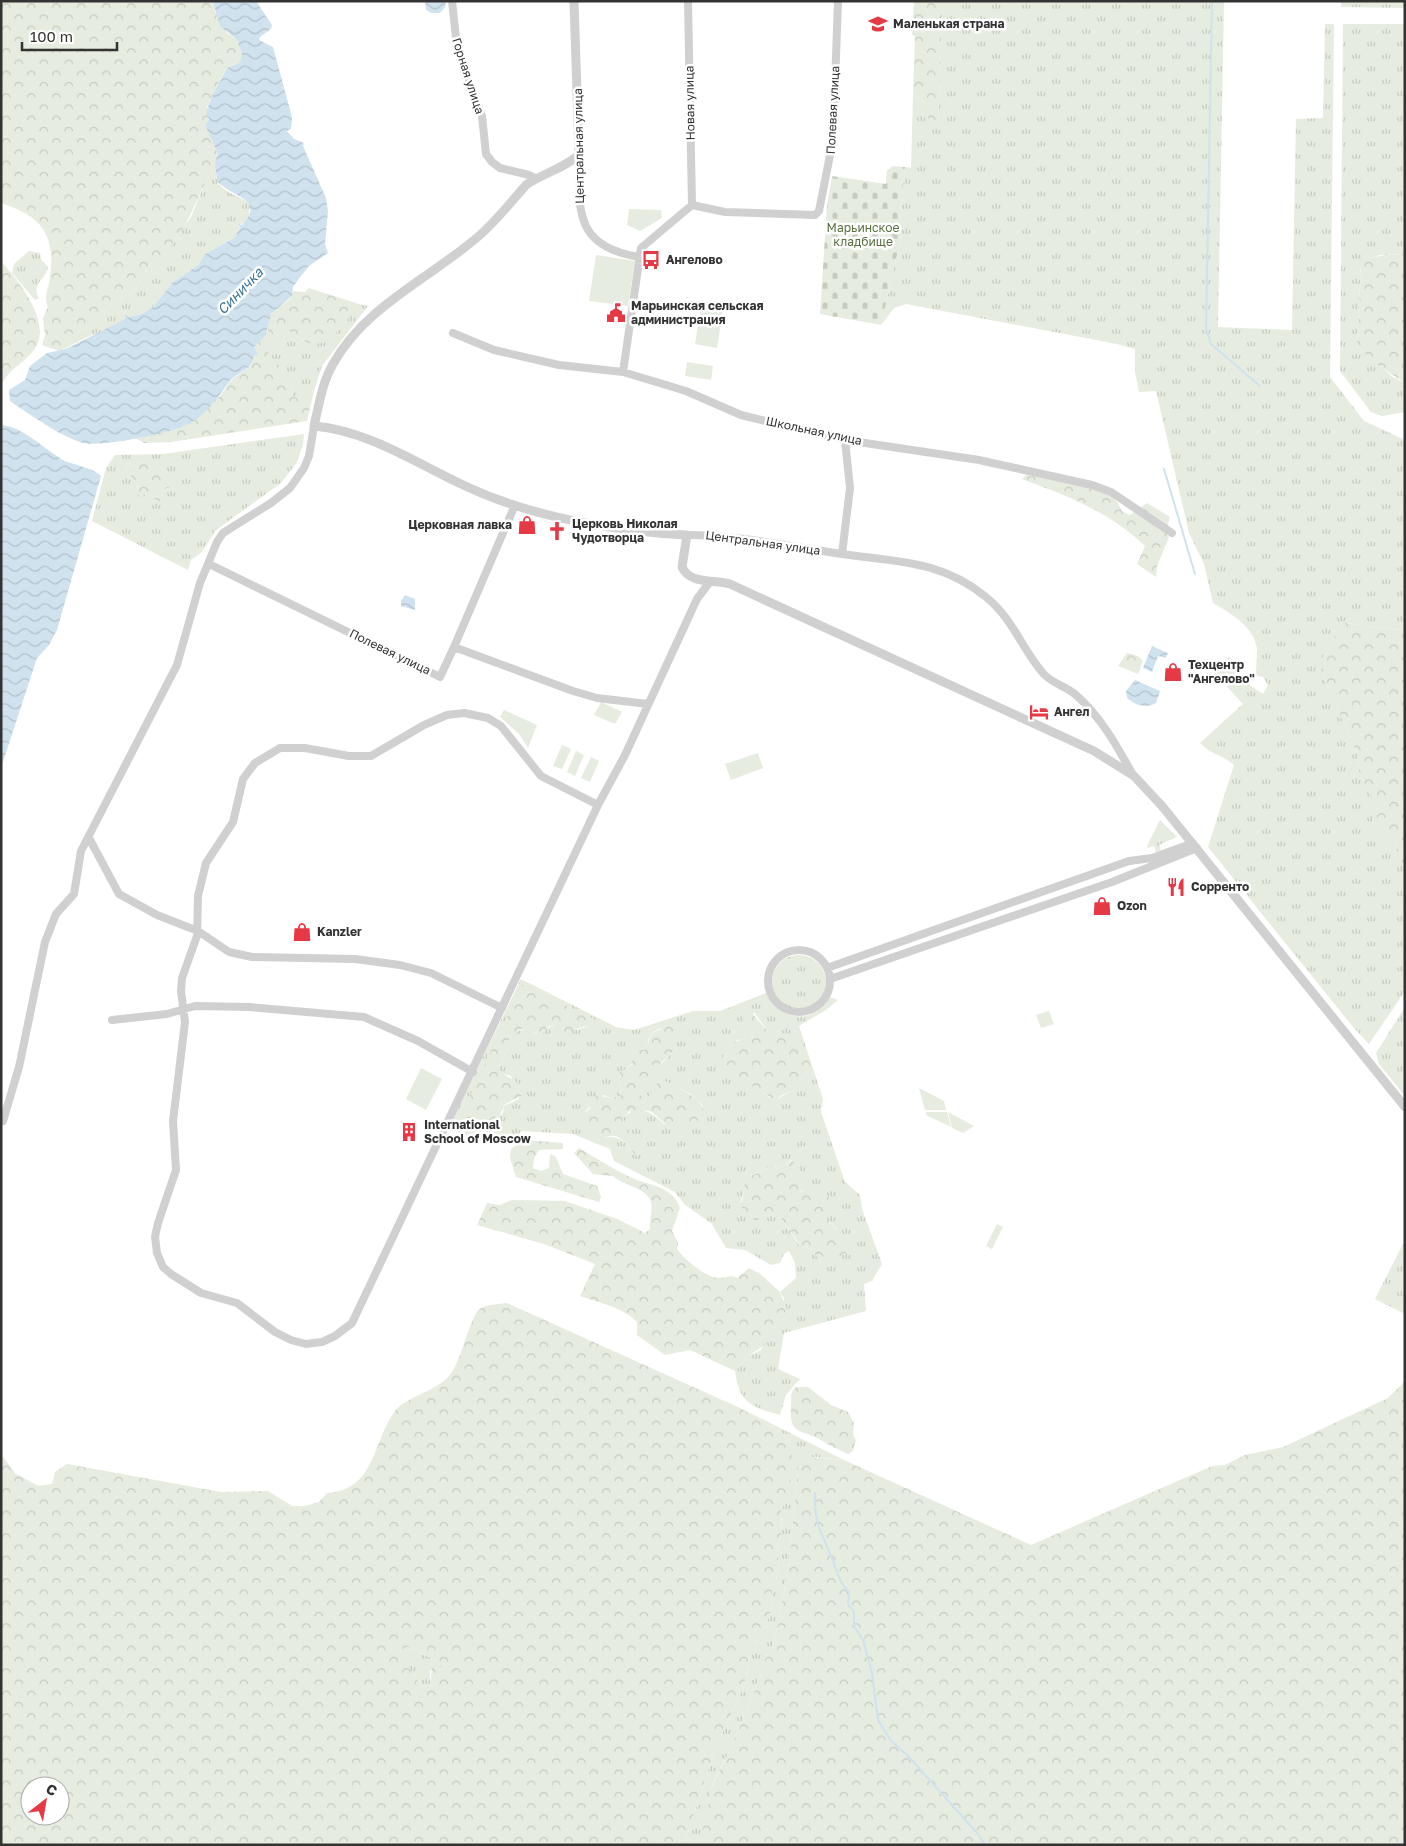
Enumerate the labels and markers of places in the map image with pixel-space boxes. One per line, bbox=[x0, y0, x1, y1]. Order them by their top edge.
school or university icon: Маленькая страна bbox=[867, 13, 889, 35]
place label: Маленькая страна bbox=[893, 16, 1004, 31]
bus stop icon: Ангелово bbox=[640, 249, 662, 271]
place label: Ангелово bbox=[666, 252, 723, 267]
place label: Марьинская сельская администрация bbox=[631, 298, 763, 327]
public building icon: Марьинская сельская администрация bbox=[605, 302, 627, 324]
shop icon: Церковная лавка bbox=[516, 514, 538, 536]
place label: Церковь Николая Чудотворца bbox=[572, 516, 678, 545]
place label: Церковная лавка bbox=[408, 517, 512, 532]
church icon: Церковь Николая Чудотворца bbox=[546, 520, 568, 542]
place label: Техцентр "Ангелово" bbox=[1188, 657, 1255, 686]
shop icon: Техцентр "Ангелово" bbox=[1162, 661, 1184, 683]
hotel icon: Ангел bbox=[1028, 701, 1050, 723]
place label: Ангел bbox=[1054, 704, 1089, 719]
restaurant icon: Сорренто bbox=[1165, 876, 1187, 898]
place label: Сорренто bbox=[1191, 879, 1249, 894]
shop icon: Ozon bbox=[1091, 895, 1113, 917]
place label: Ozon bbox=[1117, 898, 1147, 913]
shop icon: Kanzler bbox=[291, 921, 313, 943]
place label: Kanzler bbox=[317, 924, 362, 939]
place label: International School of Moscow bbox=[424, 1117, 531, 1146]
building icon: International School of Moscow bbox=[398, 1121, 420, 1143]

